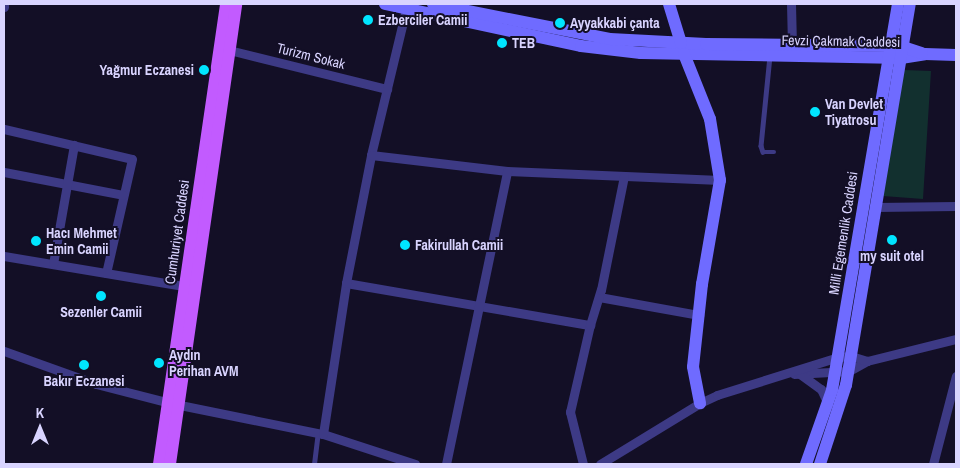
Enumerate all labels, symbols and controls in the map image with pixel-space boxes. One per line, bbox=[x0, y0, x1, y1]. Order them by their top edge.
place label: Ezberciler Camii bbox=[378, 12, 467, 28]
marker: Ezberciler Camii bbox=[362, 14, 374, 26]
place label: Ayyakkabi çanta bbox=[570, 15, 660, 31]
marker: Ayyakkabi çanta bbox=[554, 17, 566, 29]
street label: Fevzi Çakmak Caddesi bbox=[781, 32, 901, 50]
place label: TEB bbox=[512, 35, 535, 51]
marker: TEB bbox=[496, 37, 508, 49]
street label: Turizm Sokak bbox=[275, 39, 347, 73]
place label: Yağmur Eczanesi bbox=[100, 62, 194, 78]
marker: Yağmur Eczanesi bbox=[198, 64, 210, 76]
place label: Van Devlet Tiyatrosu bbox=[825, 96, 883, 128]
marker: Van Devlet Tiyatrosu bbox=[809, 106, 821, 118]
street label: Milli Egemenlik Caddesi bbox=[825, 170, 861, 296]
street label: Cumhuriyet Caddesi bbox=[161, 179, 193, 285]
place label: Hacı Mehmet Emin Camii bbox=[46, 225, 117, 258]
marker: my suit otel bbox=[886, 234, 898, 246]
marker: Hacı Mehmet Emin Camii bbox=[30, 235, 42, 247]
place label: Fakirullah Camii bbox=[415, 237, 503, 253]
marker: Fakirullah Camii bbox=[399, 239, 411, 251]
place label: my suit otel bbox=[860, 248, 924, 264]
marker: Sezenler Camii bbox=[95, 290, 107, 302]
place label: Sezenler Camii bbox=[60, 304, 142, 320]
place label: Aydın Perihan AVM bbox=[169, 347, 239, 380]
marker: Aydın Perihan AVM bbox=[153, 357, 165, 369]
marker: Bakır Eczanesi bbox=[78, 359, 90, 371]
place label: Bakır Eczanesi bbox=[43, 373, 125, 389]
north arrow bbox=[15, 403, 65, 453]
text: K bbox=[36, 404, 44, 422]

